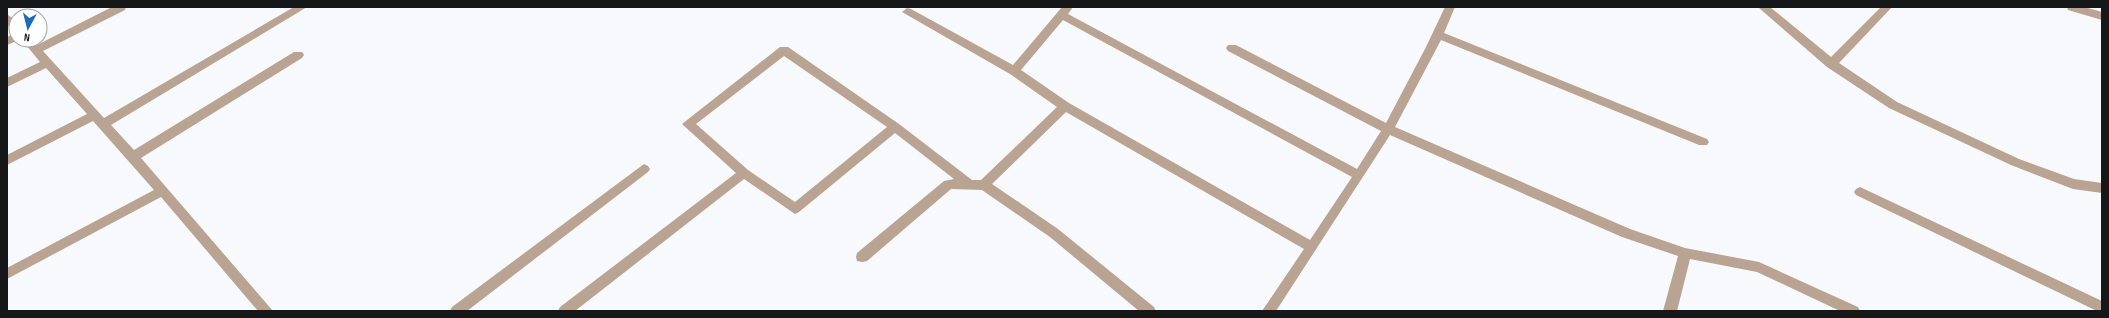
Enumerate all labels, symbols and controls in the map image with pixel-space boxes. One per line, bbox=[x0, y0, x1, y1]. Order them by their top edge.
north arrow bbox=[8, 8, 48, 48]
text: N bbox=[23, 31, 31, 44]

